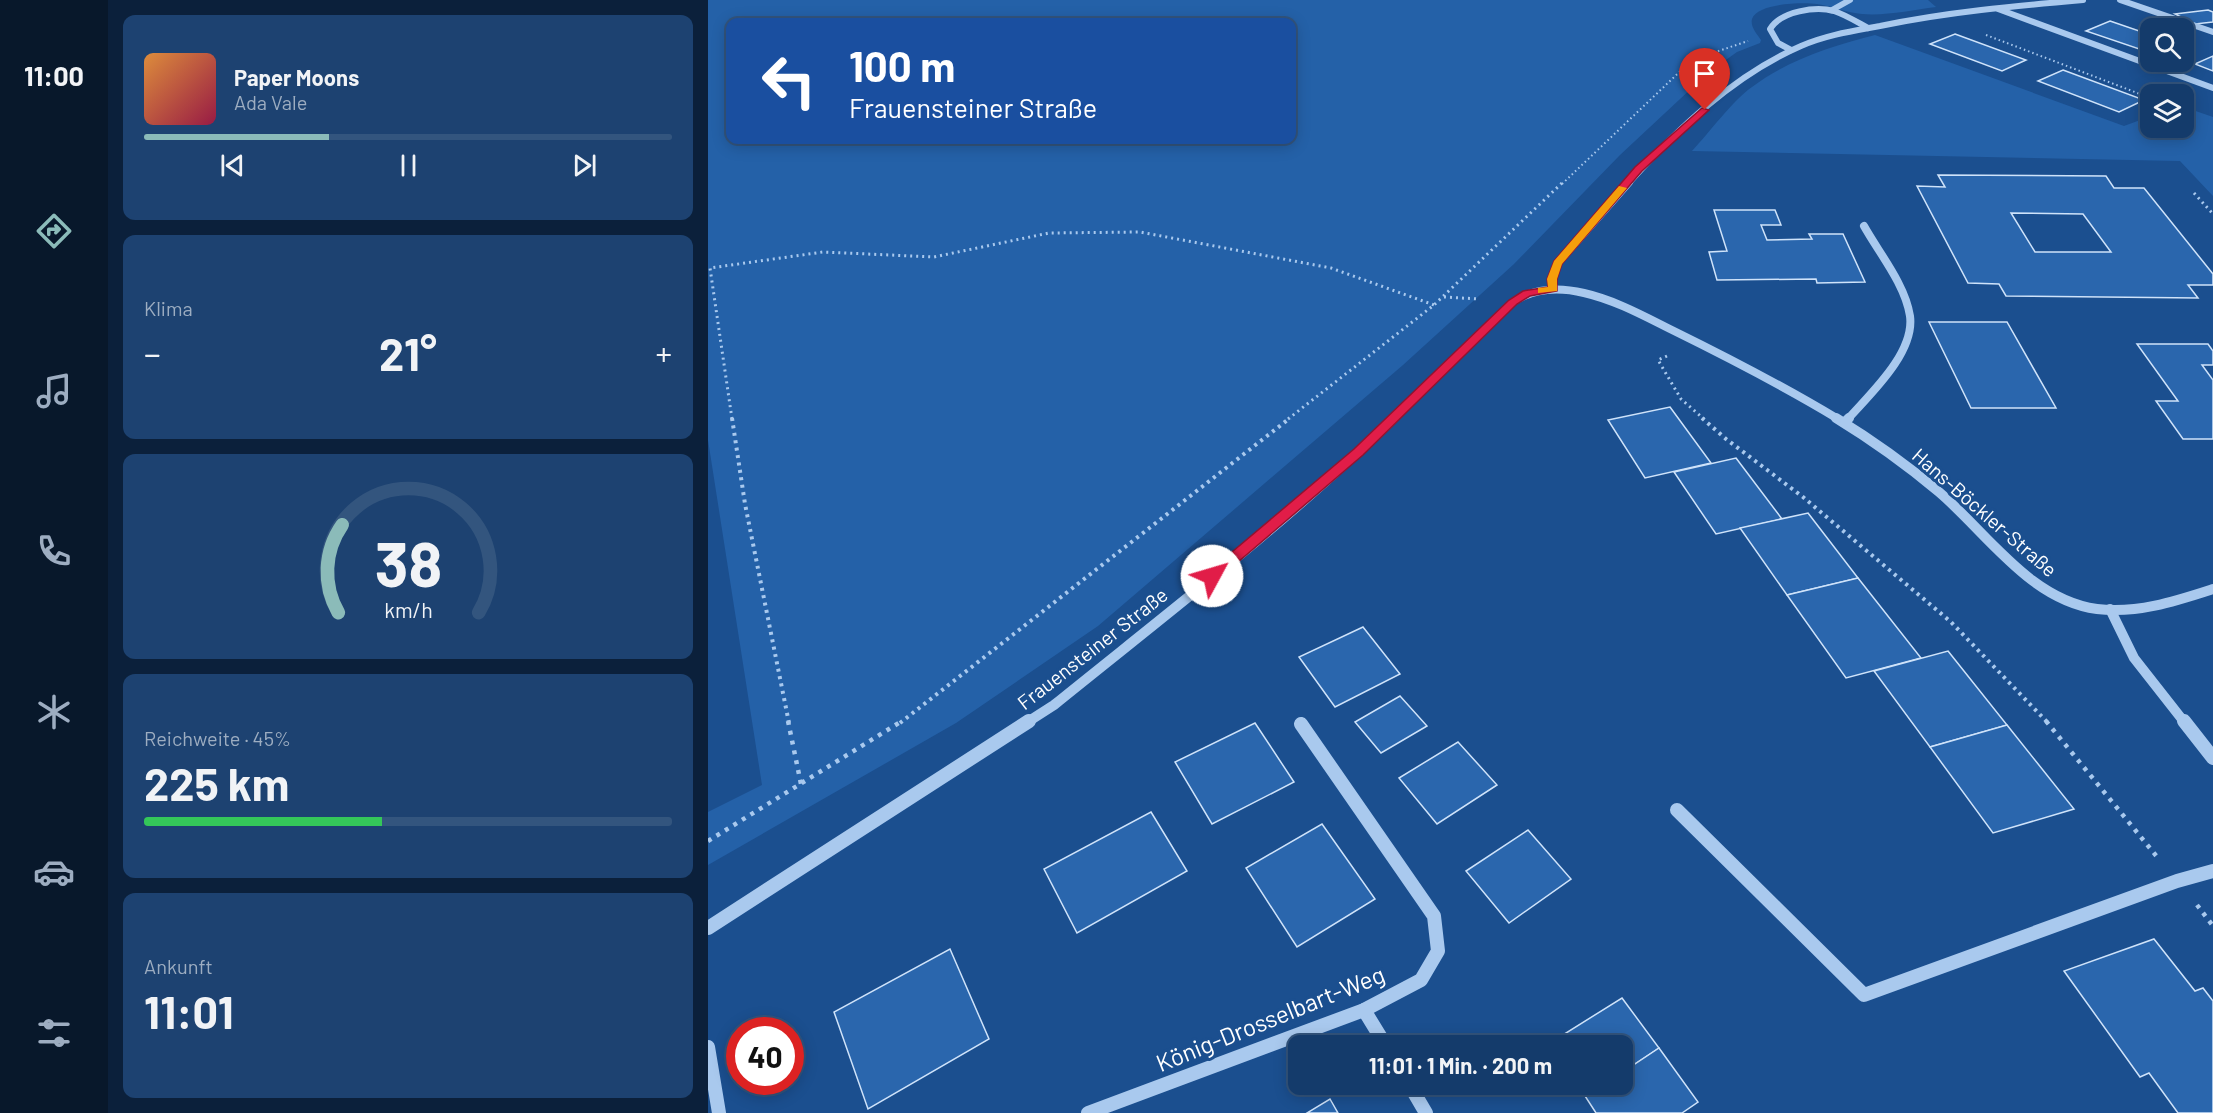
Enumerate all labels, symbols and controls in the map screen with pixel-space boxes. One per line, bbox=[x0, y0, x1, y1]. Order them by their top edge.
map controls bbox=[2140, 18, 2194, 138]
button: search bbox=[2140, 18, 2194, 72]
text: 100 m bbox=[849, 40, 955, 90]
icon: left bbox=[750, 42, 828, 120]
pin bbox=[1679, 48, 1730, 110]
icon: arrive bbox=[1688, 57, 1721, 90]
text: 11:00 bbox=[24, 59, 84, 91]
text: Paper Moons bbox=[234, 64, 359, 90]
button: layers bbox=[2140, 84, 2194, 138]
text: Ada Vale bbox=[234, 90, 307, 114]
text: Frauensteiner Straße bbox=[849, 91, 1097, 123]
icon: previous bbox=[216, 149, 249, 182]
icon: pause bbox=[392, 149, 425, 182]
icon: next bbox=[568, 149, 601, 182]
icon: directions bbox=[33, 210, 75, 252]
text: Klima bbox=[144, 296, 193, 320]
text: 21° bbox=[379, 326, 437, 380]
text: − bbox=[144, 333, 161, 373]
text: + bbox=[656, 333, 672, 373]
icon: music bbox=[33, 370, 75, 412]
street label: Hans-Böckler-Straße bbox=[1908, 443, 2062, 581]
text: 38 bbox=[374, 526, 442, 600]
icon: phone bbox=[33, 530, 75, 572]
position arrow bbox=[1180, 544, 1244, 608]
street label: Frauensteiner Straße bbox=[1012, 582, 1172, 714]
text: km/h bbox=[384, 598, 432, 623]
icon: climate bbox=[33, 691, 75, 733]
text: Reichweite · 45% bbox=[144, 726, 291, 750]
text: 225 km bbox=[144, 756, 289, 810]
icon: car bbox=[33, 851, 75, 893]
text: Ankunft bbox=[144, 954, 213, 978]
street label: König-Drosselbart-Weg bbox=[1151, 959, 1389, 1077]
text: 11:01 bbox=[144, 984, 234, 1038]
icon: filters bbox=[33, 1012, 75, 1054]
speed limit sign: 40 bbox=[726, 1017, 804, 1095]
text: 11:01 · 1 Min. · 200 m bbox=[1369, 1052, 1552, 1078]

